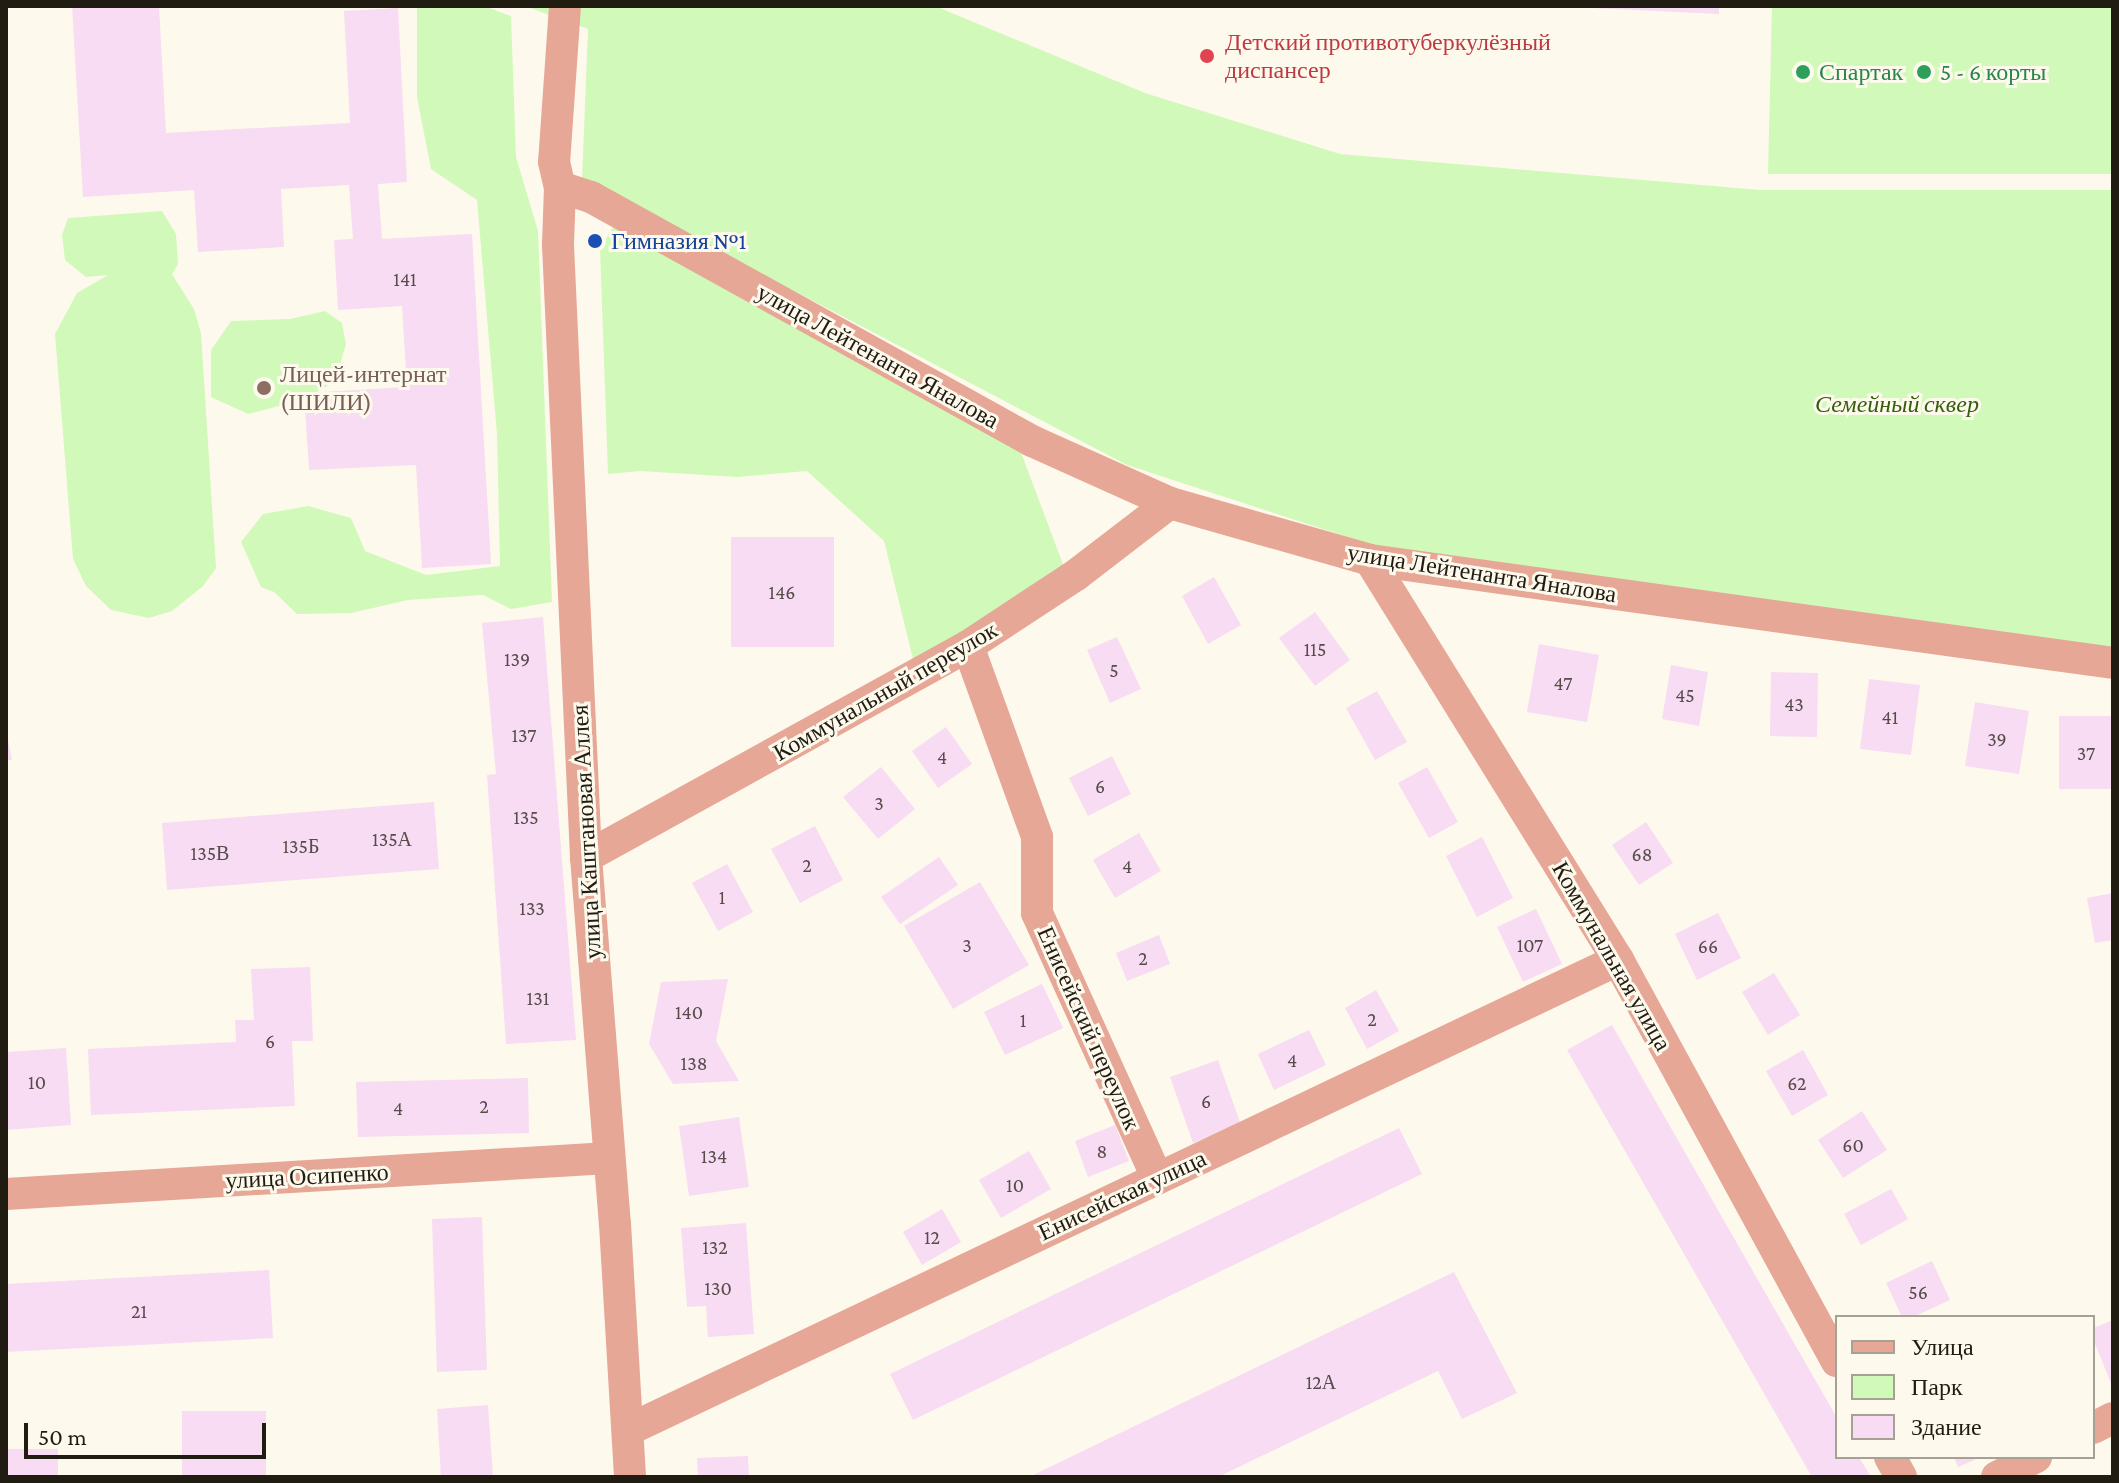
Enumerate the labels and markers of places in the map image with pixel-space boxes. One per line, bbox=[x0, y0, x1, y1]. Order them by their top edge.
place label: Детский противотуберкулёзный диспансер bbox=[1225, 28, 1551, 84]
marker: Детский противотуберкулёзный диспансер bbox=[1196, 45, 1218, 67]
place label: Спартак bbox=[1819, 58, 1903, 86]
place label: 5 - 6 корты bbox=[1940, 58, 2046, 86]
marker: Спартак bbox=[1794, 63, 1812, 81]
marker: 5 - 6 корты bbox=[1915, 63, 1933, 81]
place label: Гимназия №1 bbox=[611, 227, 746, 255]
marker: Гимназия №1 bbox=[586, 232, 604, 250]
place label: Лицей-интернат (ШИЛИ) bbox=[280, 360, 446, 416]
marker: Лицей-интернат (ШИЛИ) bbox=[255, 379, 273, 397]

